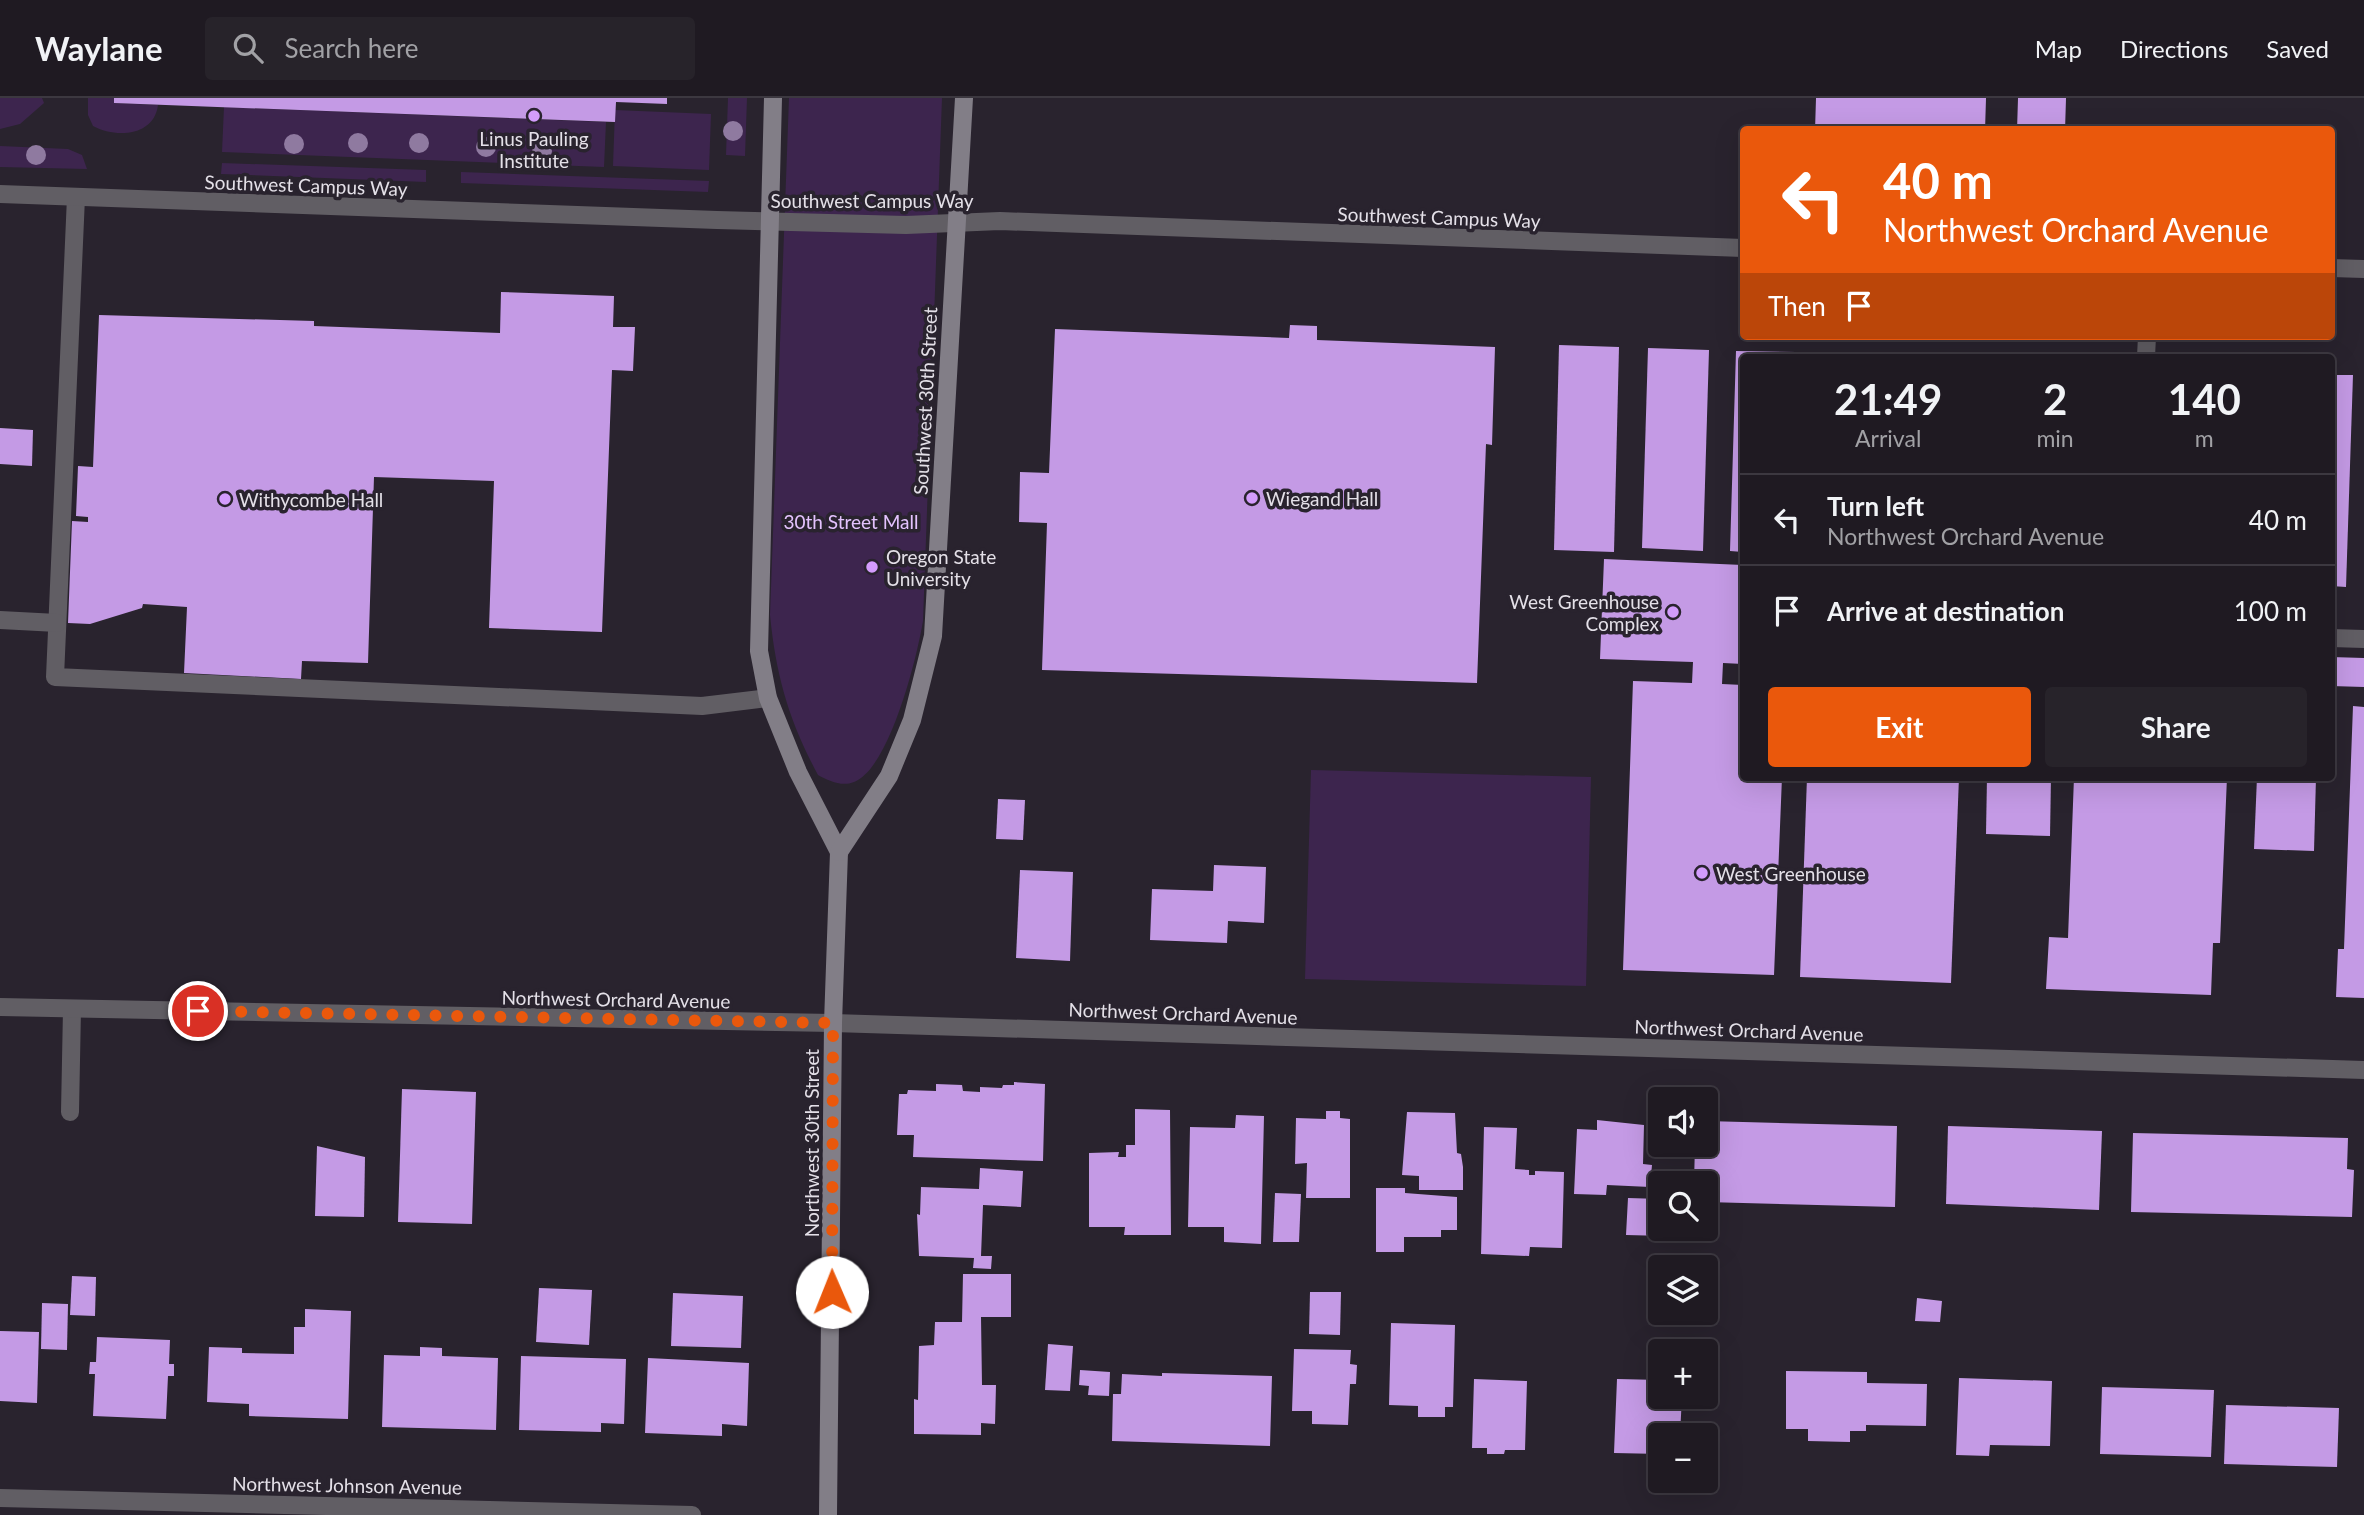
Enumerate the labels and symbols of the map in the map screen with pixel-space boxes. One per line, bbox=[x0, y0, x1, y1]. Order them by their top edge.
marker: Linus Pauling Institute bbox=[526, 108, 542, 124]
place label: Linus Pauling Institute bbox=[479, 127, 589, 172]
street label: Southwest Campus Way bbox=[204, 170, 408, 200]
street label: Southwest Campus Way bbox=[770, 189, 974, 212]
street label: Southwest Campus Way bbox=[1337, 202, 1541, 232]
street label: Southwest 30th Street bbox=[909, 306, 941, 496]
place label: Wiegand Hall bbox=[1266, 487, 1378, 510]
place label: Withycombe Hall bbox=[239, 488, 383, 511]
marker: Wiegand Hall bbox=[1244, 490, 1260, 506]
marker: Withycombe Hall bbox=[217, 491, 233, 507]
park label: 30th Street Mall bbox=[784, 510, 918, 533]
place label: Oregon State University bbox=[886, 545, 996, 590]
marker: Oregon State University bbox=[864, 559, 880, 575]
place label: West Greenhouse Complex bbox=[1509, 590, 1660, 635]
marker: West Greenhouse Complex bbox=[1665, 604, 1681, 620]
place label: West Greenhouse bbox=[1716, 862, 1866, 885]
marker: West Greenhouse bbox=[1694, 865, 1710, 881]
pin bbox=[168, 981, 228, 1041]
street label: Northwest Orchard Avenue bbox=[501, 986, 731, 1012]
street label: Northwest Orchard Avenue bbox=[1068, 998, 1298, 1028]
street label: Northwest Orchard Avenue bbox=[1634, 1015, 1864, 1045]
street label: Northwest 30th Street bbox=[800, 1049, 823, 1237]
position arrow bbox=[795, 1255, 869, 1329]
street label: Northwest Johnson Avenue bbox=[232, 1471, 462, 1499]

